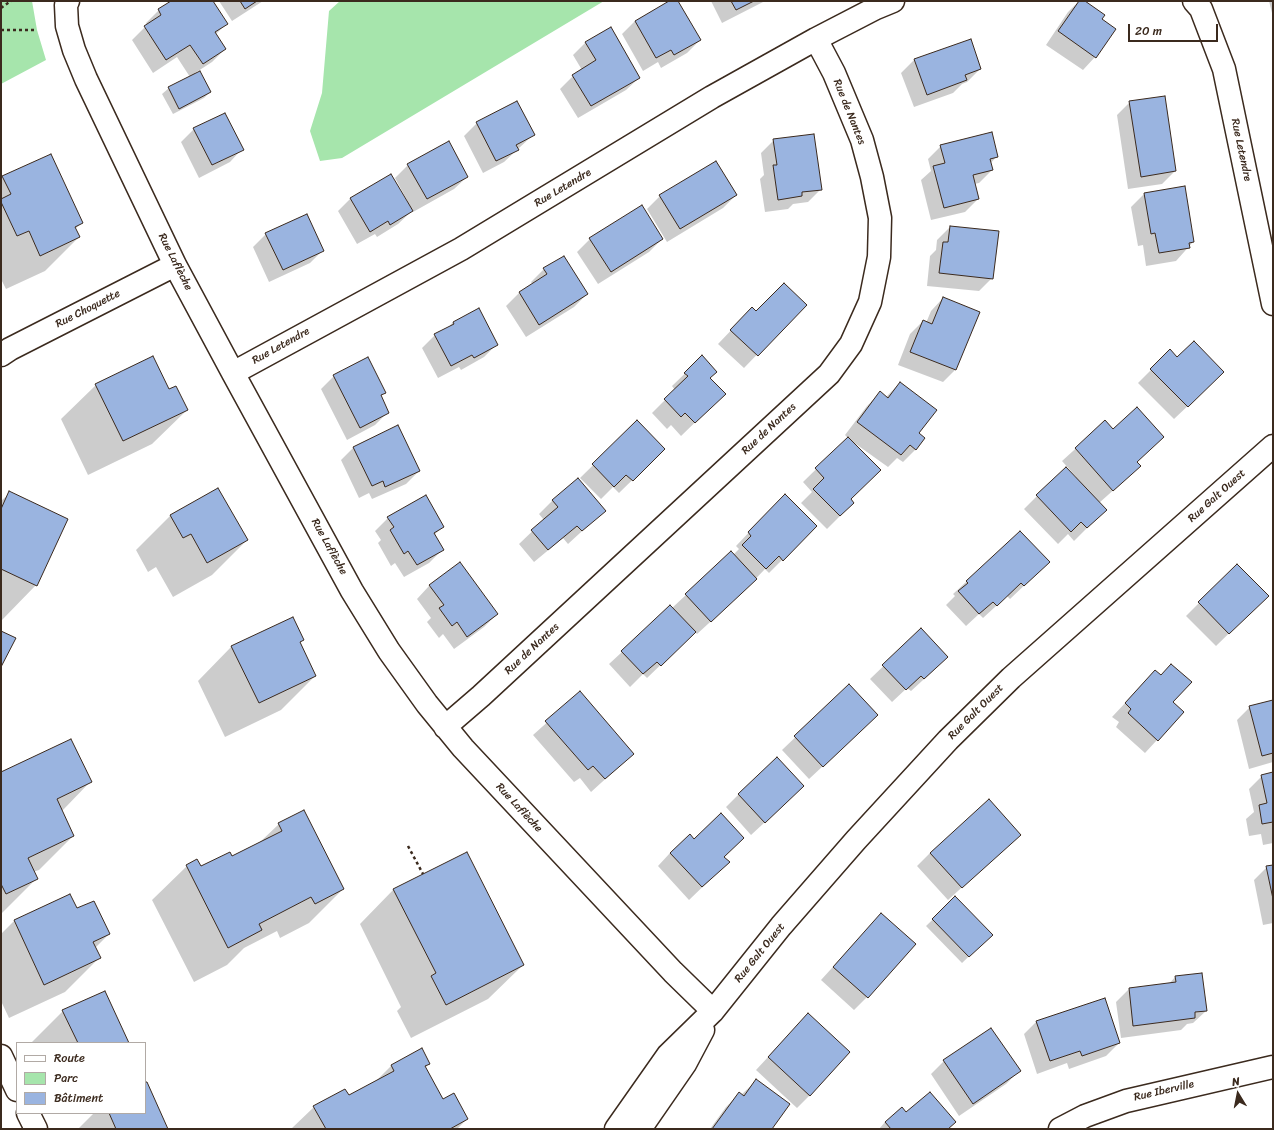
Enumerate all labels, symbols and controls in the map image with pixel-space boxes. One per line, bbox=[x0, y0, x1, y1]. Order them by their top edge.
scale bar bbox=[1130, 16, 1220, 42]
text: 20 m bbox=[1135, 20, 1162, 42]
street label: Rue de Nantes bbox=[830, 77, 868, 147]
street label: Rue Letendre bbox=[1228, 117, 1254, 183]
street label: Rue Letendre bbox=[532, 166, 594, 210]
street label: Rue Laflèche bbox=[155, 231, 195, 293]
street label: Rue Choquette bbox=[54, 287, 122, 331]
street label: Rue Letendre bbox=[250, 325, 312, 367]
street label: Rue de Nantes bbox=[739, 400, 799, 458]
street label: Rue Galt Ouest bbox=[1186, 467, 1248, 525]
street label: Rue Laflèche bbox=[308, 517, 350, 577]
street label: Rue de Nantes bbox=[502, 620, 562, 678]
street label: Rue Galt Ouest bbox=[946, 682, 1006, 742]
street label: Rue Laflèche bbox=[493, 781, 545, 835]
street label: Rue Galt Ouest bbox=[732, 921, 788, 985]
legend bbox=[16, 1042, 146, 1114]
text: Route bbox=[54, 1047, 85, 1069]
text: Parc bbox=[54, 1067, 78, 1089]
text: N bbox=[1230, 1072, 1241, 1092]
north arrow bbox=[1218, 1074, 1258, 1114]
street label: Rue Iberville bbox=[1133, 1078, 1195, 1104]
text: Bâtiment bbox=[54, 1087, 103, 1109]

